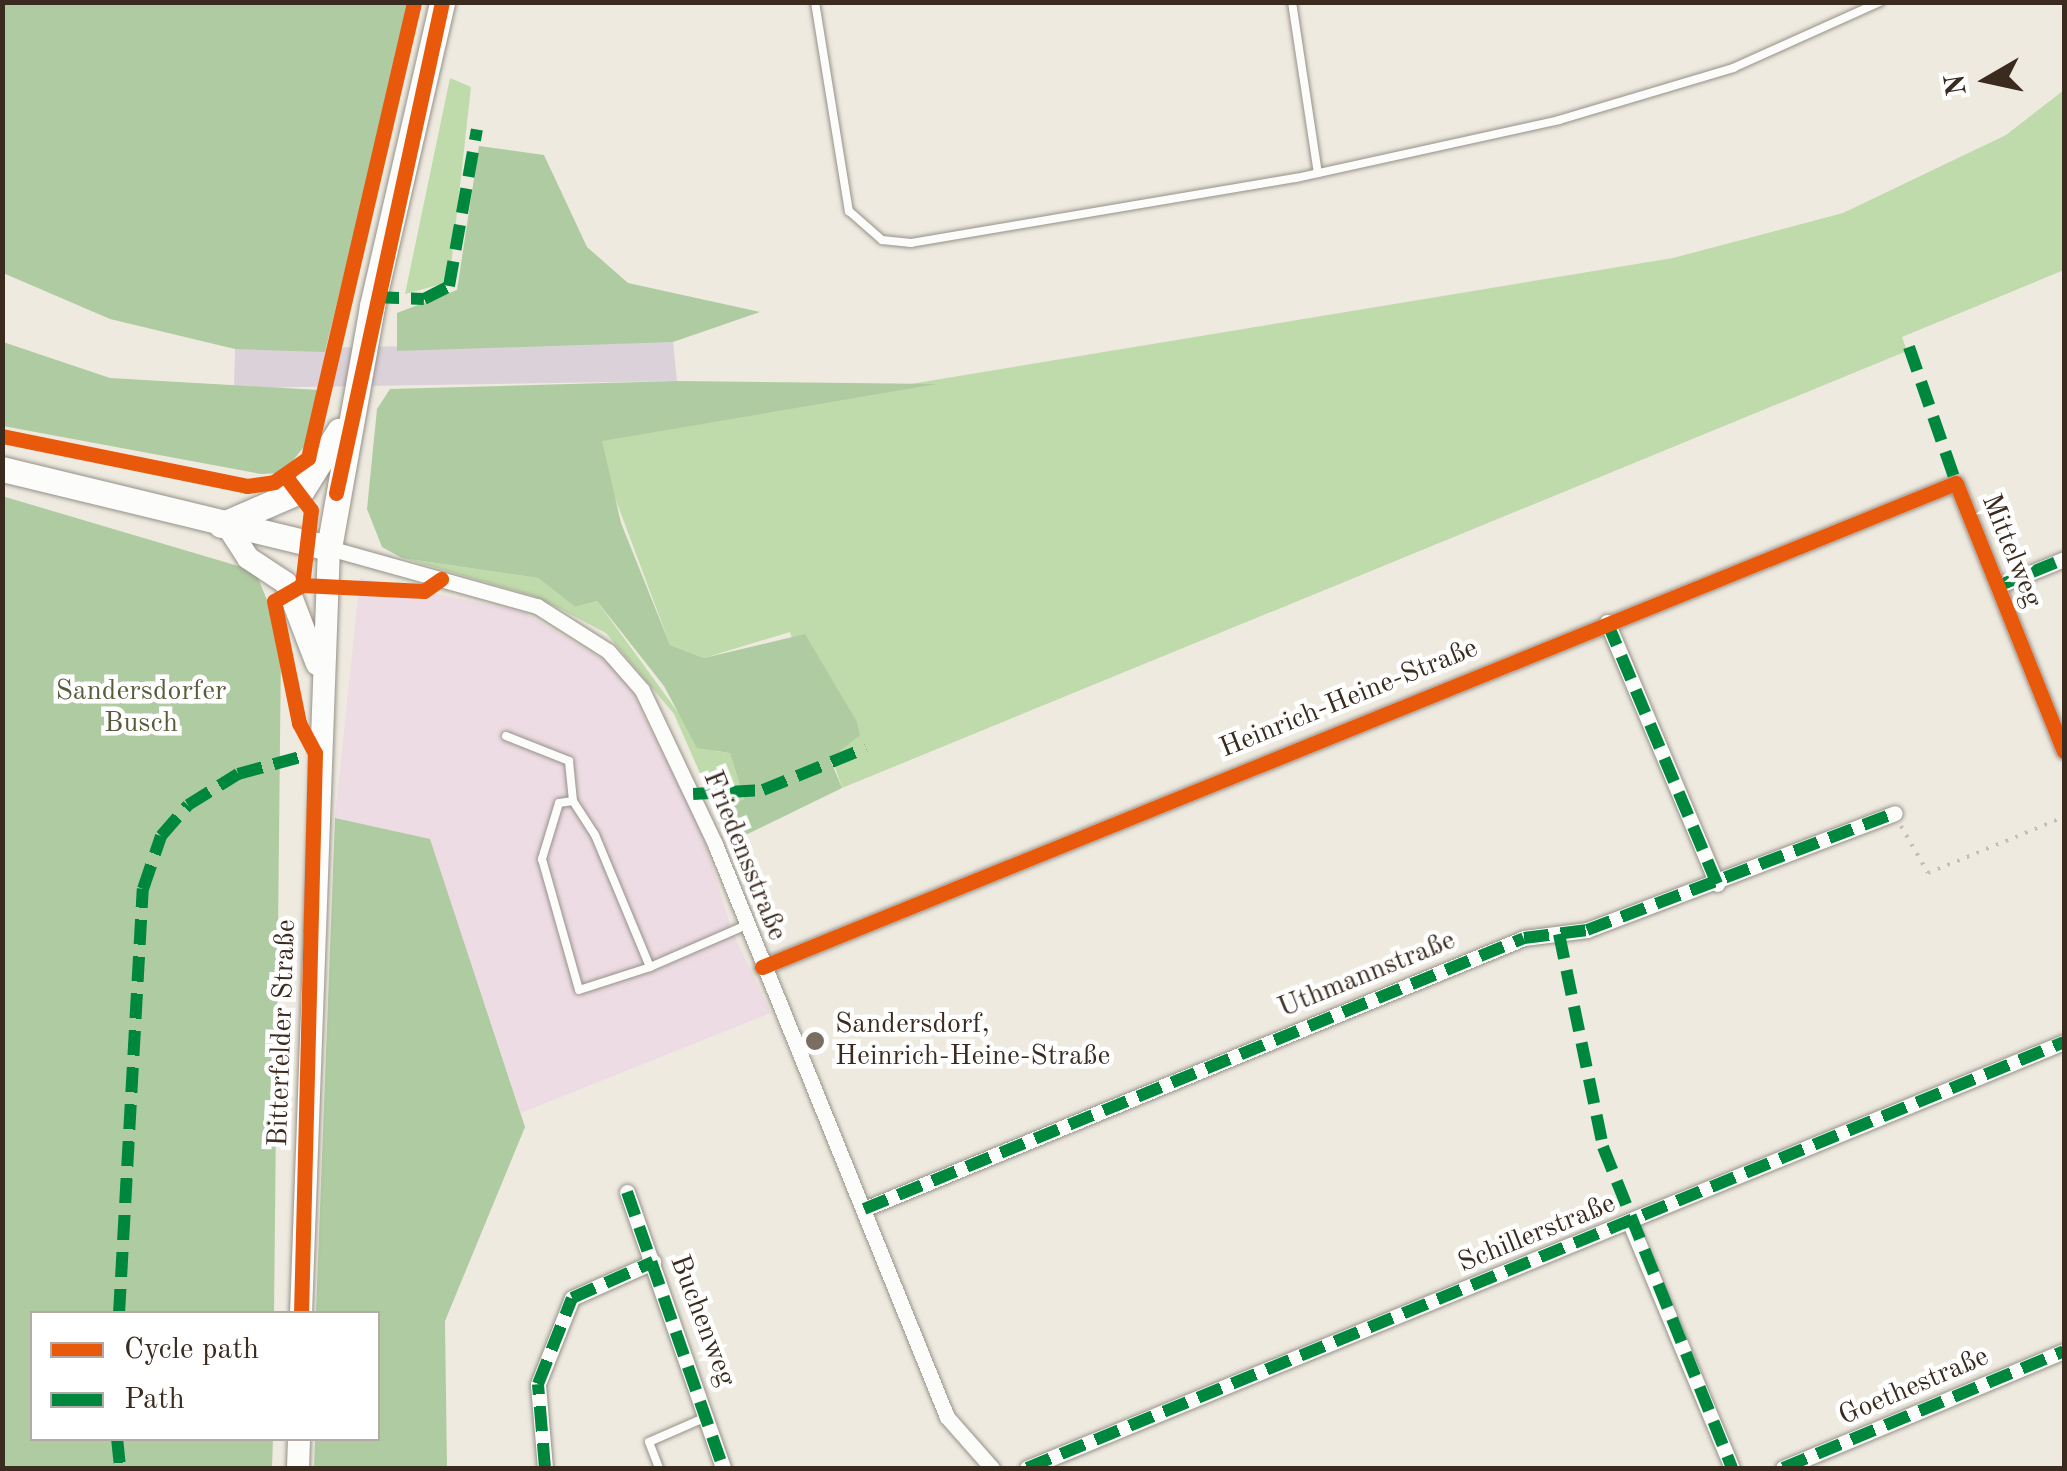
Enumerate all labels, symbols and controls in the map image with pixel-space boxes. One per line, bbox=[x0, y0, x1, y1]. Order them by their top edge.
north arrow bbox=[1937, 30, 2037, 130]
text: N bbox=[1942, 72, 1973, 97]
street label: Mittelweg bbox=[1973, 489, 2049, 613]
street label: Heinrich-Heine-Straße bbox=[1215, 632, 1483, 766]
park label: Sandersdorfer Busch bbox=[55, 675, 227, 741]
street label: Friedensstraße bbox=[695, 766, 793, 946]
street label: Bitterfelder Straße bbox=[262, 919, 304, 1147]
street label: Uthmannstraße bbox=[1274, 924, 1460, 1026]
place label: Sandersdorf, Heinrich-Heine-Straße bbox=[835, 1008, 1110, 1074]
marker: Sandersdorf, Heinrich-Heine-Straße bbox=[804, 1030, 826, 1052]
street label: Schillerstraße bbox=[1453, 1187, 1621, 1281]
street label: Buchenweg bbox=[662, 1251, 742, 1391]
legend bbox=[30, 1311, 380, 1441]
text: Cycle path bbox=[124, 1335, 259, 1365]
street label: Goethestraße bbox=[1834, 1340, 1994, 1434]
text: Path bbox=[124, 1385, 185, 1415]

